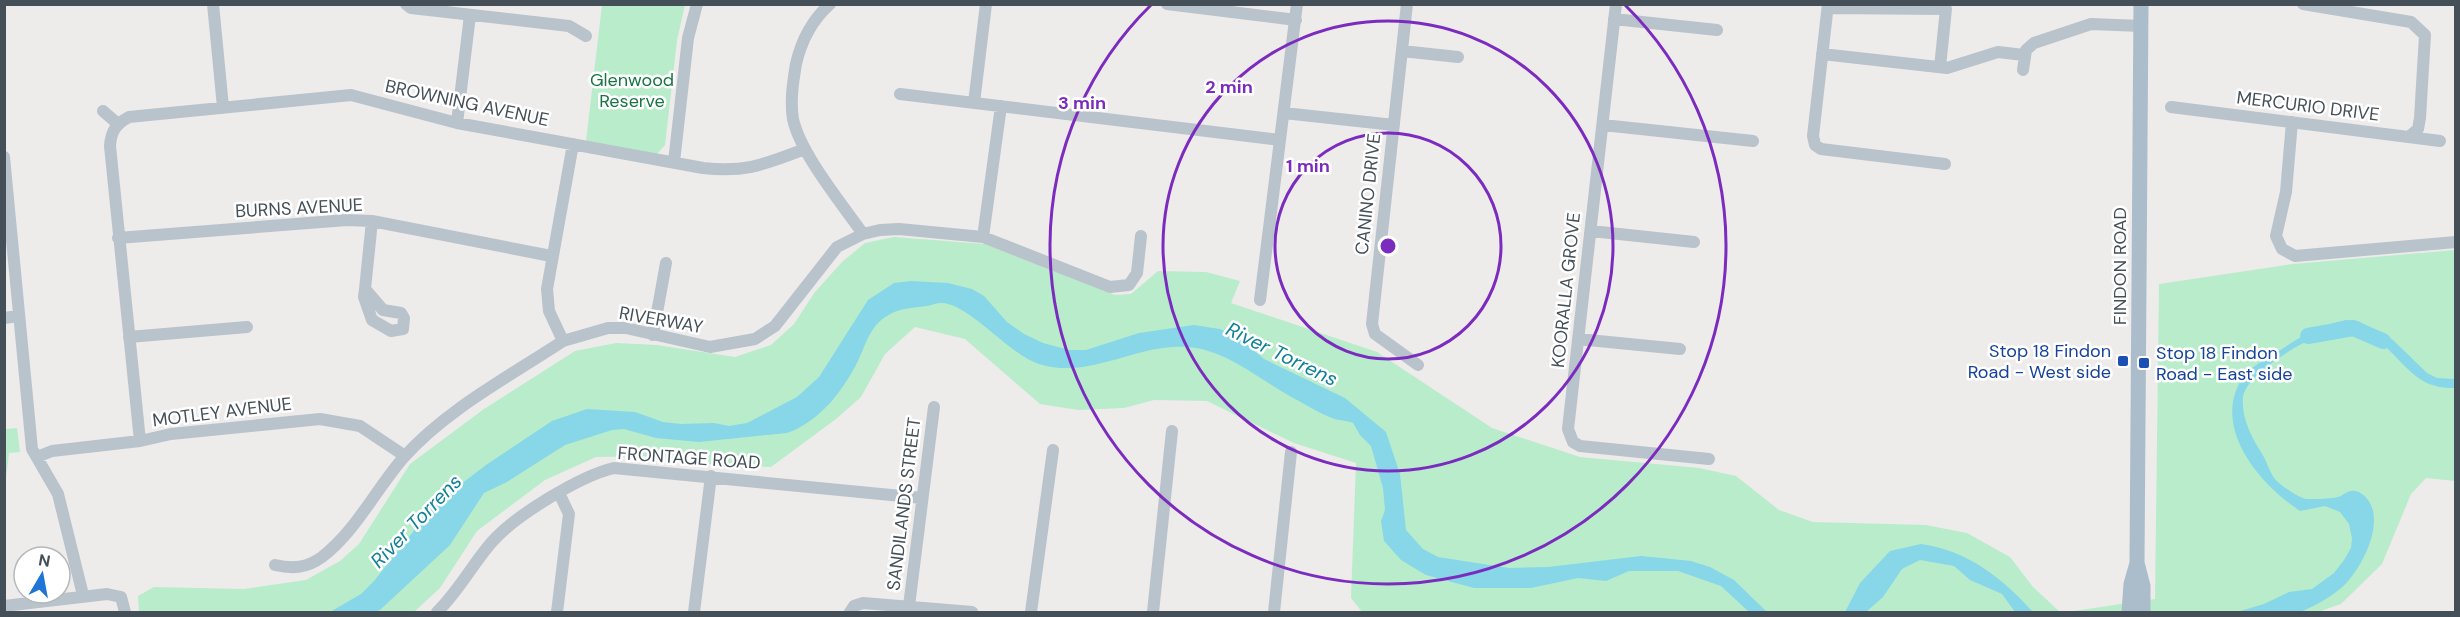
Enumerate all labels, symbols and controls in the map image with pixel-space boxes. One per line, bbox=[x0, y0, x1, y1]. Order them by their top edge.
park label: Glenwood Reserve bbox=[590, 68, 674, 113]
street label: BROWNING AVENUE bbox=[383, 74, 551, 132]
text: 2 min bbox=[1205, 75, 1253, 99]
street label: MERCURIO DRIVE bbox=[2235, 85, 2381, 127]
text: 3 min bbox=[1058, 91, 1106, 115]
street label: CANINO DRIVE bbox=[1350, 132, 1386, 256]
text: 1 min bbox=[1286, 154, 1330, 178]
street label: BURNS AVENUE bbox=[235, 193, 363, 223]
street label: FINDON ROAD bbox=[2108, 207, 2132, 325]
street label: KOORALLA GROVE bbox=[1546, 211, 1586, 369]
centre of rings bbox=[1378, 236, 1398, 256]
street label: RIVERWAY bbox=[617, 301, 705, 339]
water label: River Torrens bbox=[1222, 316, 1342, 392]
place label: Stop 18 Findon Road - West side bbox=[1968, 339, 2111, 384]
place label: Stop 18 Findon Road - East side bbox=[2156, 341, 2293, 386]
marker: Stop 18 Findon Road - West side bbox=[2116, 354, 2130, 368]
marker: Stop 18 Findon Road - East side bbox=[2137, 356, 2151, 370]
street label: MOTLEY AVENUE bbox=[151, 392, 293, 432]
street label: SANDILANDS STREET bbox=[881, 416, 927, 592]
street label: FRONTAGE ROAD bbox=[617, 441, 761, 475]
water label: River Torrens bbox=[365, 468, 467, 574]
north arrow bbox=[12, 545, 72, 605]
text: N bbox=[37, 549, 52, 572]

